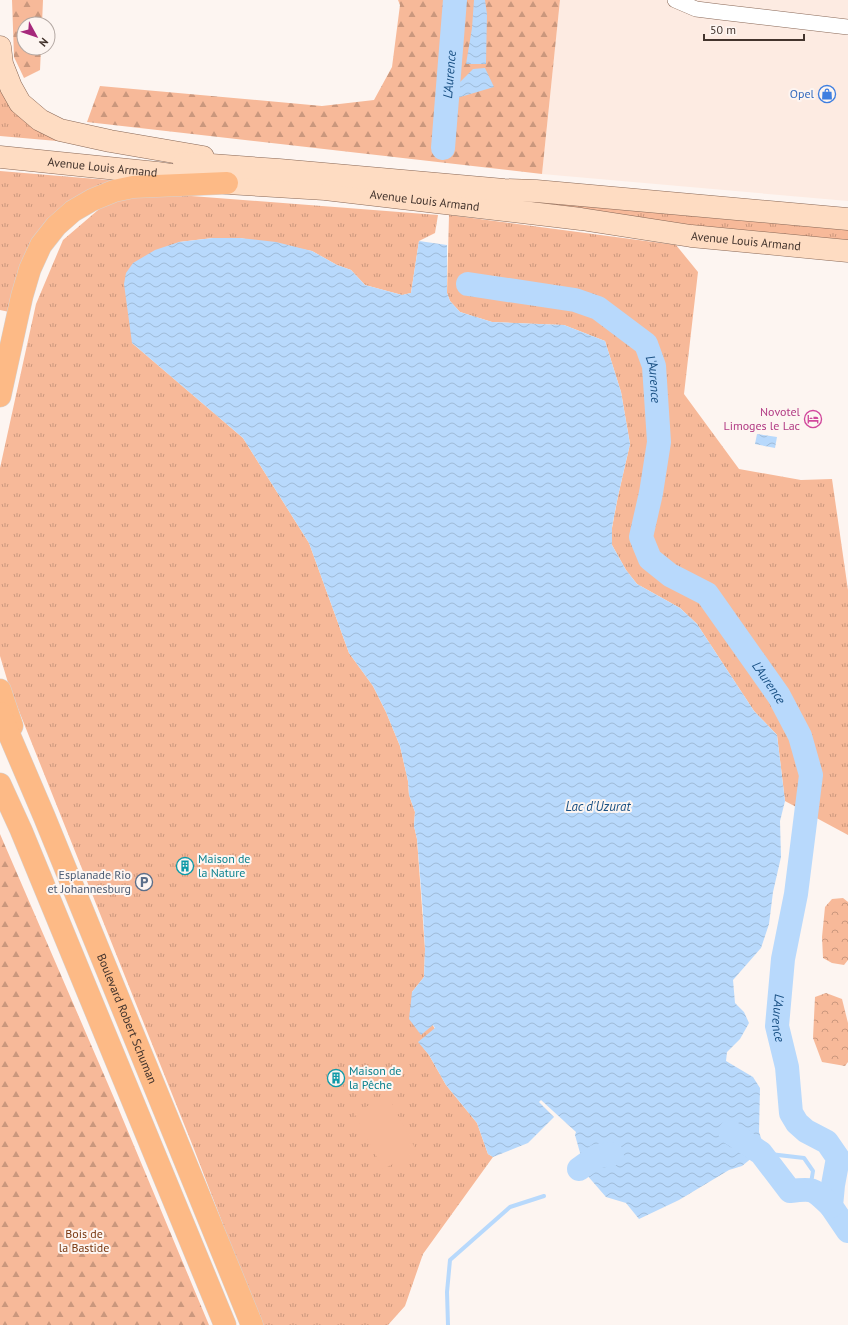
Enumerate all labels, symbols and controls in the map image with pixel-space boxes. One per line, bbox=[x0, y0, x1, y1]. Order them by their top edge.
north arrow bbox=[16, 16, 56, 56]
scale bar bbox=[704, 16, 804, 42]
text: 50 m bbox=[710, 22, 736, 37]
text: N bbox=[36, 35, 51, 50]
water label: L'Aurence bbox=[439, 50, 460, 99]
shop icon: Opel bbox=[817, 84, 837, 104]
place label: Opel bbox=[790, 86, 814, 101]
street label: Avenue Louis Armand bbox=[47, 154, 158, 180]
street label: Avenue Louis Armand bbox=[369, 186, 480, 214]
street label: Avenue Louis Armand bbox=[690, 228, 802, 253]
water label: L'Aurence bbox=[642, 353, 664, 404]
place label: Novotel Limoges le Lac bbox=[723, 404, 801, 433]
hotel icon: Novotel Limoges le Lac bbox=[803, 409, 823, 429]
water label: L'Aurence bbox=[748, 658, 790, 707]
water label: Lac d'Uzurat bbox=[566, 798, 631, 815]
place label: Maison de la Nature bbox=[198, 851, 250, 880]
building icon: Maison de la Nature bbox=[175, 856, 195, 876]
place label: Esplanade Rio et Johannesburg bbox=[47, 867, 131, 896]
parking icon: Esplanade Rio et Johannesburg bbox=[134, 872, 154, 892]
street label: Boulevard Robert Schuman bbox=[94, 951, 161, 1086]
water label: L'Aurence bbox=[768, 993, 789, 1044]
place label: Maison de la Pêche bbox=[349, 1063, 401, 1092]
building icon: Maison de la Pêche bbox=[326, 1068, 346, 1088]
park label: Bois de la Bastide bbox=[59, 1226, 109, 1255]

